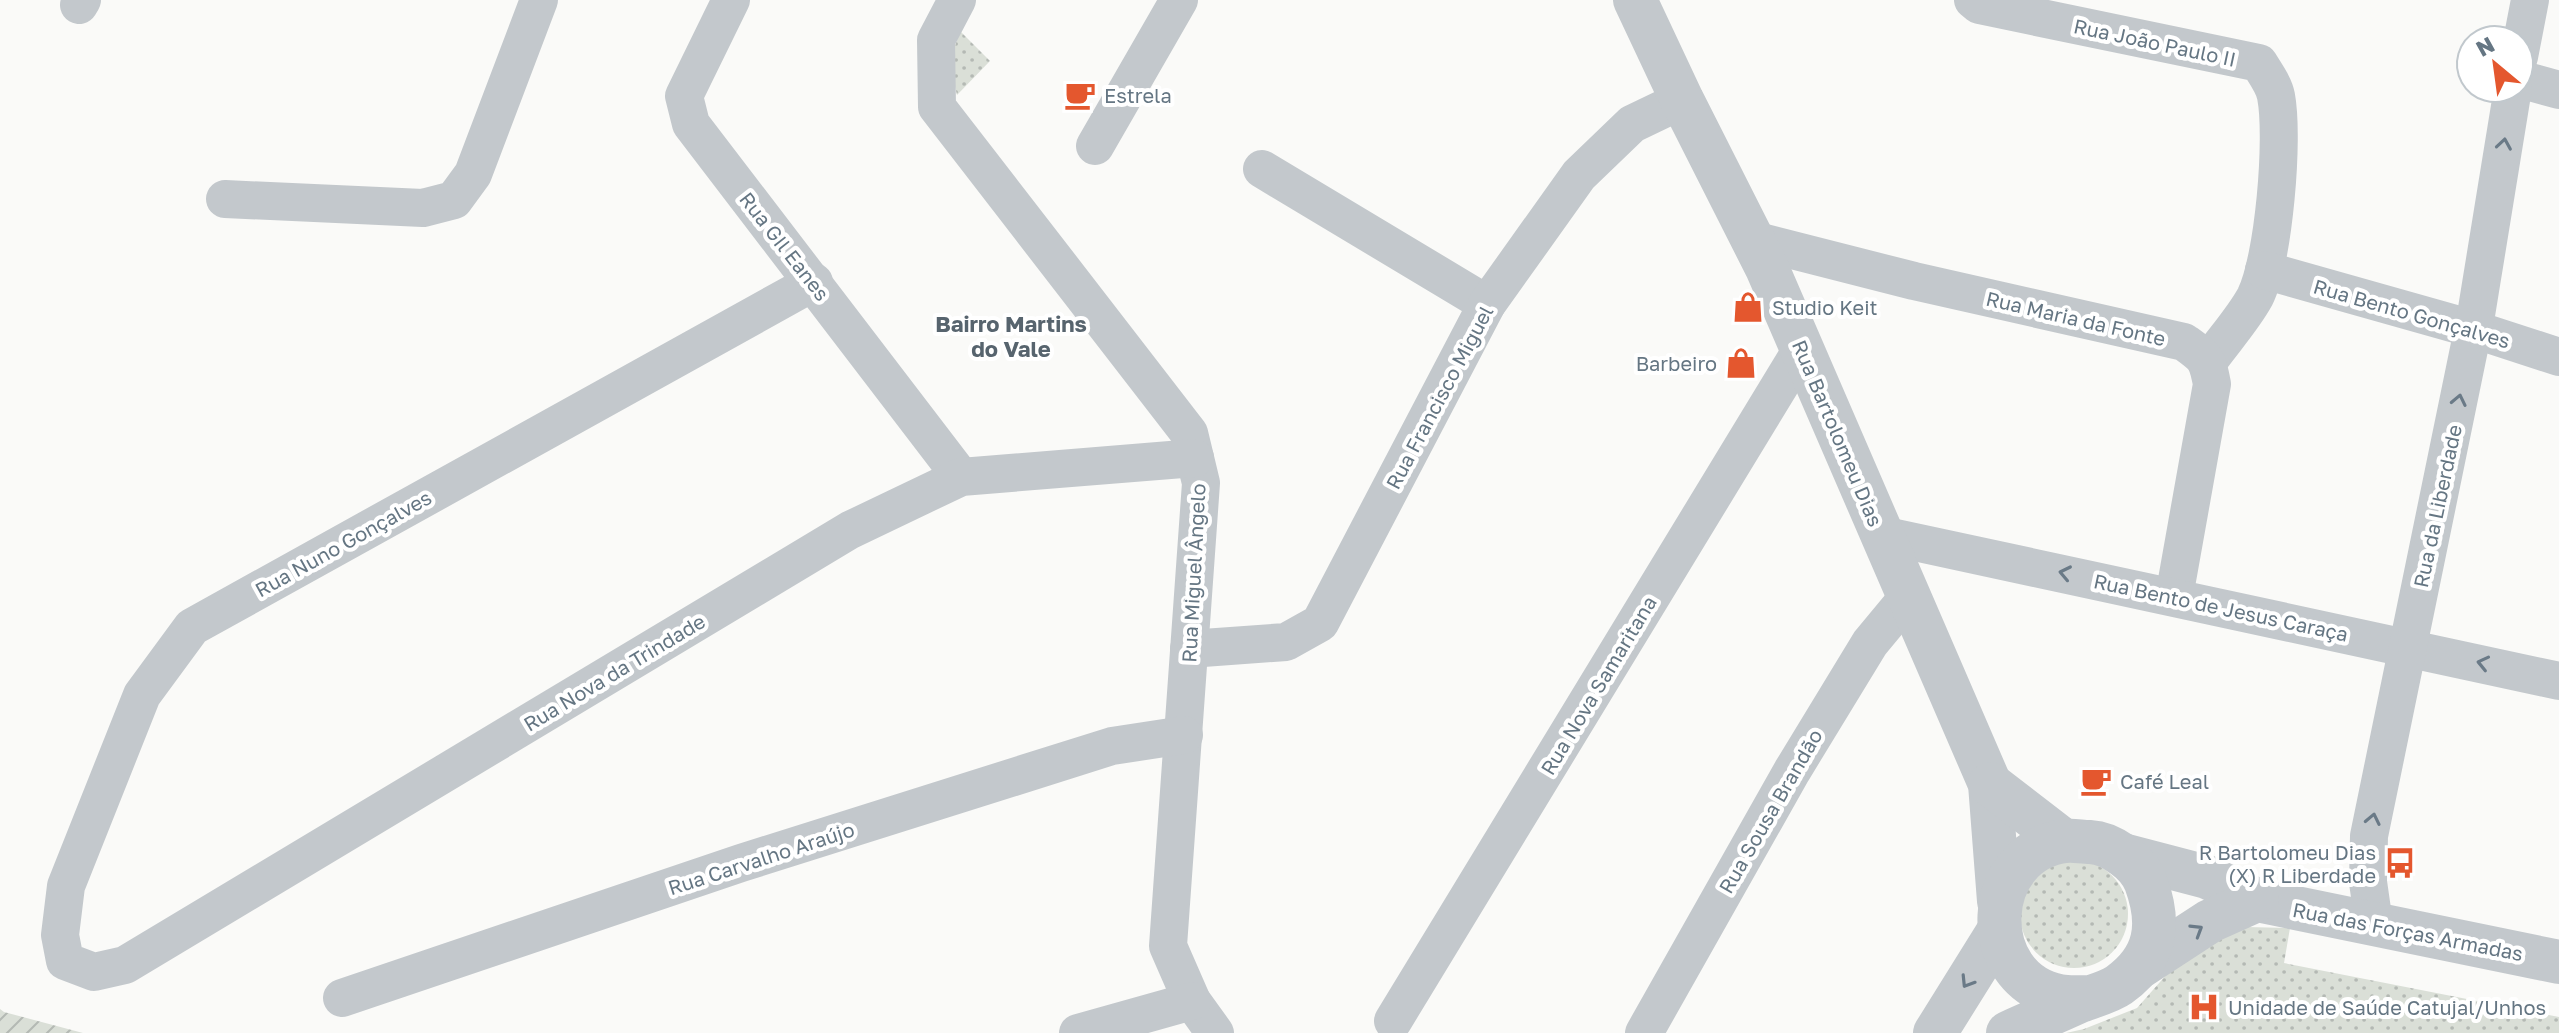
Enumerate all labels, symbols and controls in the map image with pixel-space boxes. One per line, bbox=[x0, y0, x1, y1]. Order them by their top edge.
street label: Rua João Paulo II bbox=[2072, 13, 2238, 71]
north arrow bbox=[2455, 24, 2535, 104]
text: N bbox=[2471, 30, 2499, 62]
cafe icon: Estrela bbox=[1063, 78, 1097, 112]
place label: Estrela bbox=[1104, 83, 1172, 107]
one-way arrow bbox=[2495, 137, 2512, 150]
street label: Rua GIl Eanes bbox=[735, 187, 835, 305]
street label: Rua Bento Gonçalves bbox=[2311, 273, 2513, 353]
street label: Rua Maria da Fonte bbox=[1984, 286, 2168, 350]
shop icon: Studio Keit bbox=[1731, 290, 1765, 324]
place label: Studio Keit bbox=[1772, 295, 1878, 319]
street label: Rua Francisco Miguel bbox=[1380, 301, 1498, 493]
district label: Bairro Martins do Vale bbox=[935, 310, 1087, 362]
street label: Rua Bartolomeu Dias bbox=[1788, 336, 1888, 530]
shop icon: Barbeiro bbox=[1724, 346, 1758, 380]
place label: Barbeiro bbox=[1636, 351, 1717, 375]
one-way arrow bbox=[2450, 393, 2467, 407]
street label: Rua da Liberdade bbox=[2408, 422, 2466, 590]
street label: Rua Miguel Ângelo bbox=[1176, 483, 1210, 663]
street label: Rua Nuno Gonçalves bbox=[251, 485, 435, 601]
one-way arrow bbox=[2058, 565, 2072, 582]
street label: Rua Bento de Jesus Caraça bbox=[2092, 568, 2350, 646]
street label: Rua Nova Samaritana bbox=[1535, 591, 1661, 779]
street label: Rua Nova da Trindade bbox=[519, 608, 709, 736]
one-way arrow bbox=[2477, 656, 2490, 673]
street label: Rua Sousa Brandão bbox=[1713, 725, 1827, 897]
cafe icon: Café Leal bbox=[2079, 764, 2113, 798]
place label: Café Leal bbox=[2120, 769, 2209, 793]
one-way arrow bbox=[2364, 813, 2381, 826]
street label: Rua Carvalho Araújo bbox=[665, 817, 857, 899]
place label: R Bartolomeu Dias (X) R Liberdade bbox=[2199, 840, 2376, 887]
bus stop icon: R Bartolomeu Dias (X) R Liberdade bbox=[2383, 846, 2417, 880]
street label: Rua das Forças Armadas bbox=[2291, 897, 2525, 965]
one-way arrow bbox=[2188, 924, 2203, 939]
one-way arrow bbox=[1961, 973, 1976, 988]
hospital icon: Unidade de Saúde Catujal/Unhos bbox=[2187, 990, 2221, 1024]
place label: Unidade de Saúde Catujal/Unhos bbox=[2228, 995, 2546, 1019]

